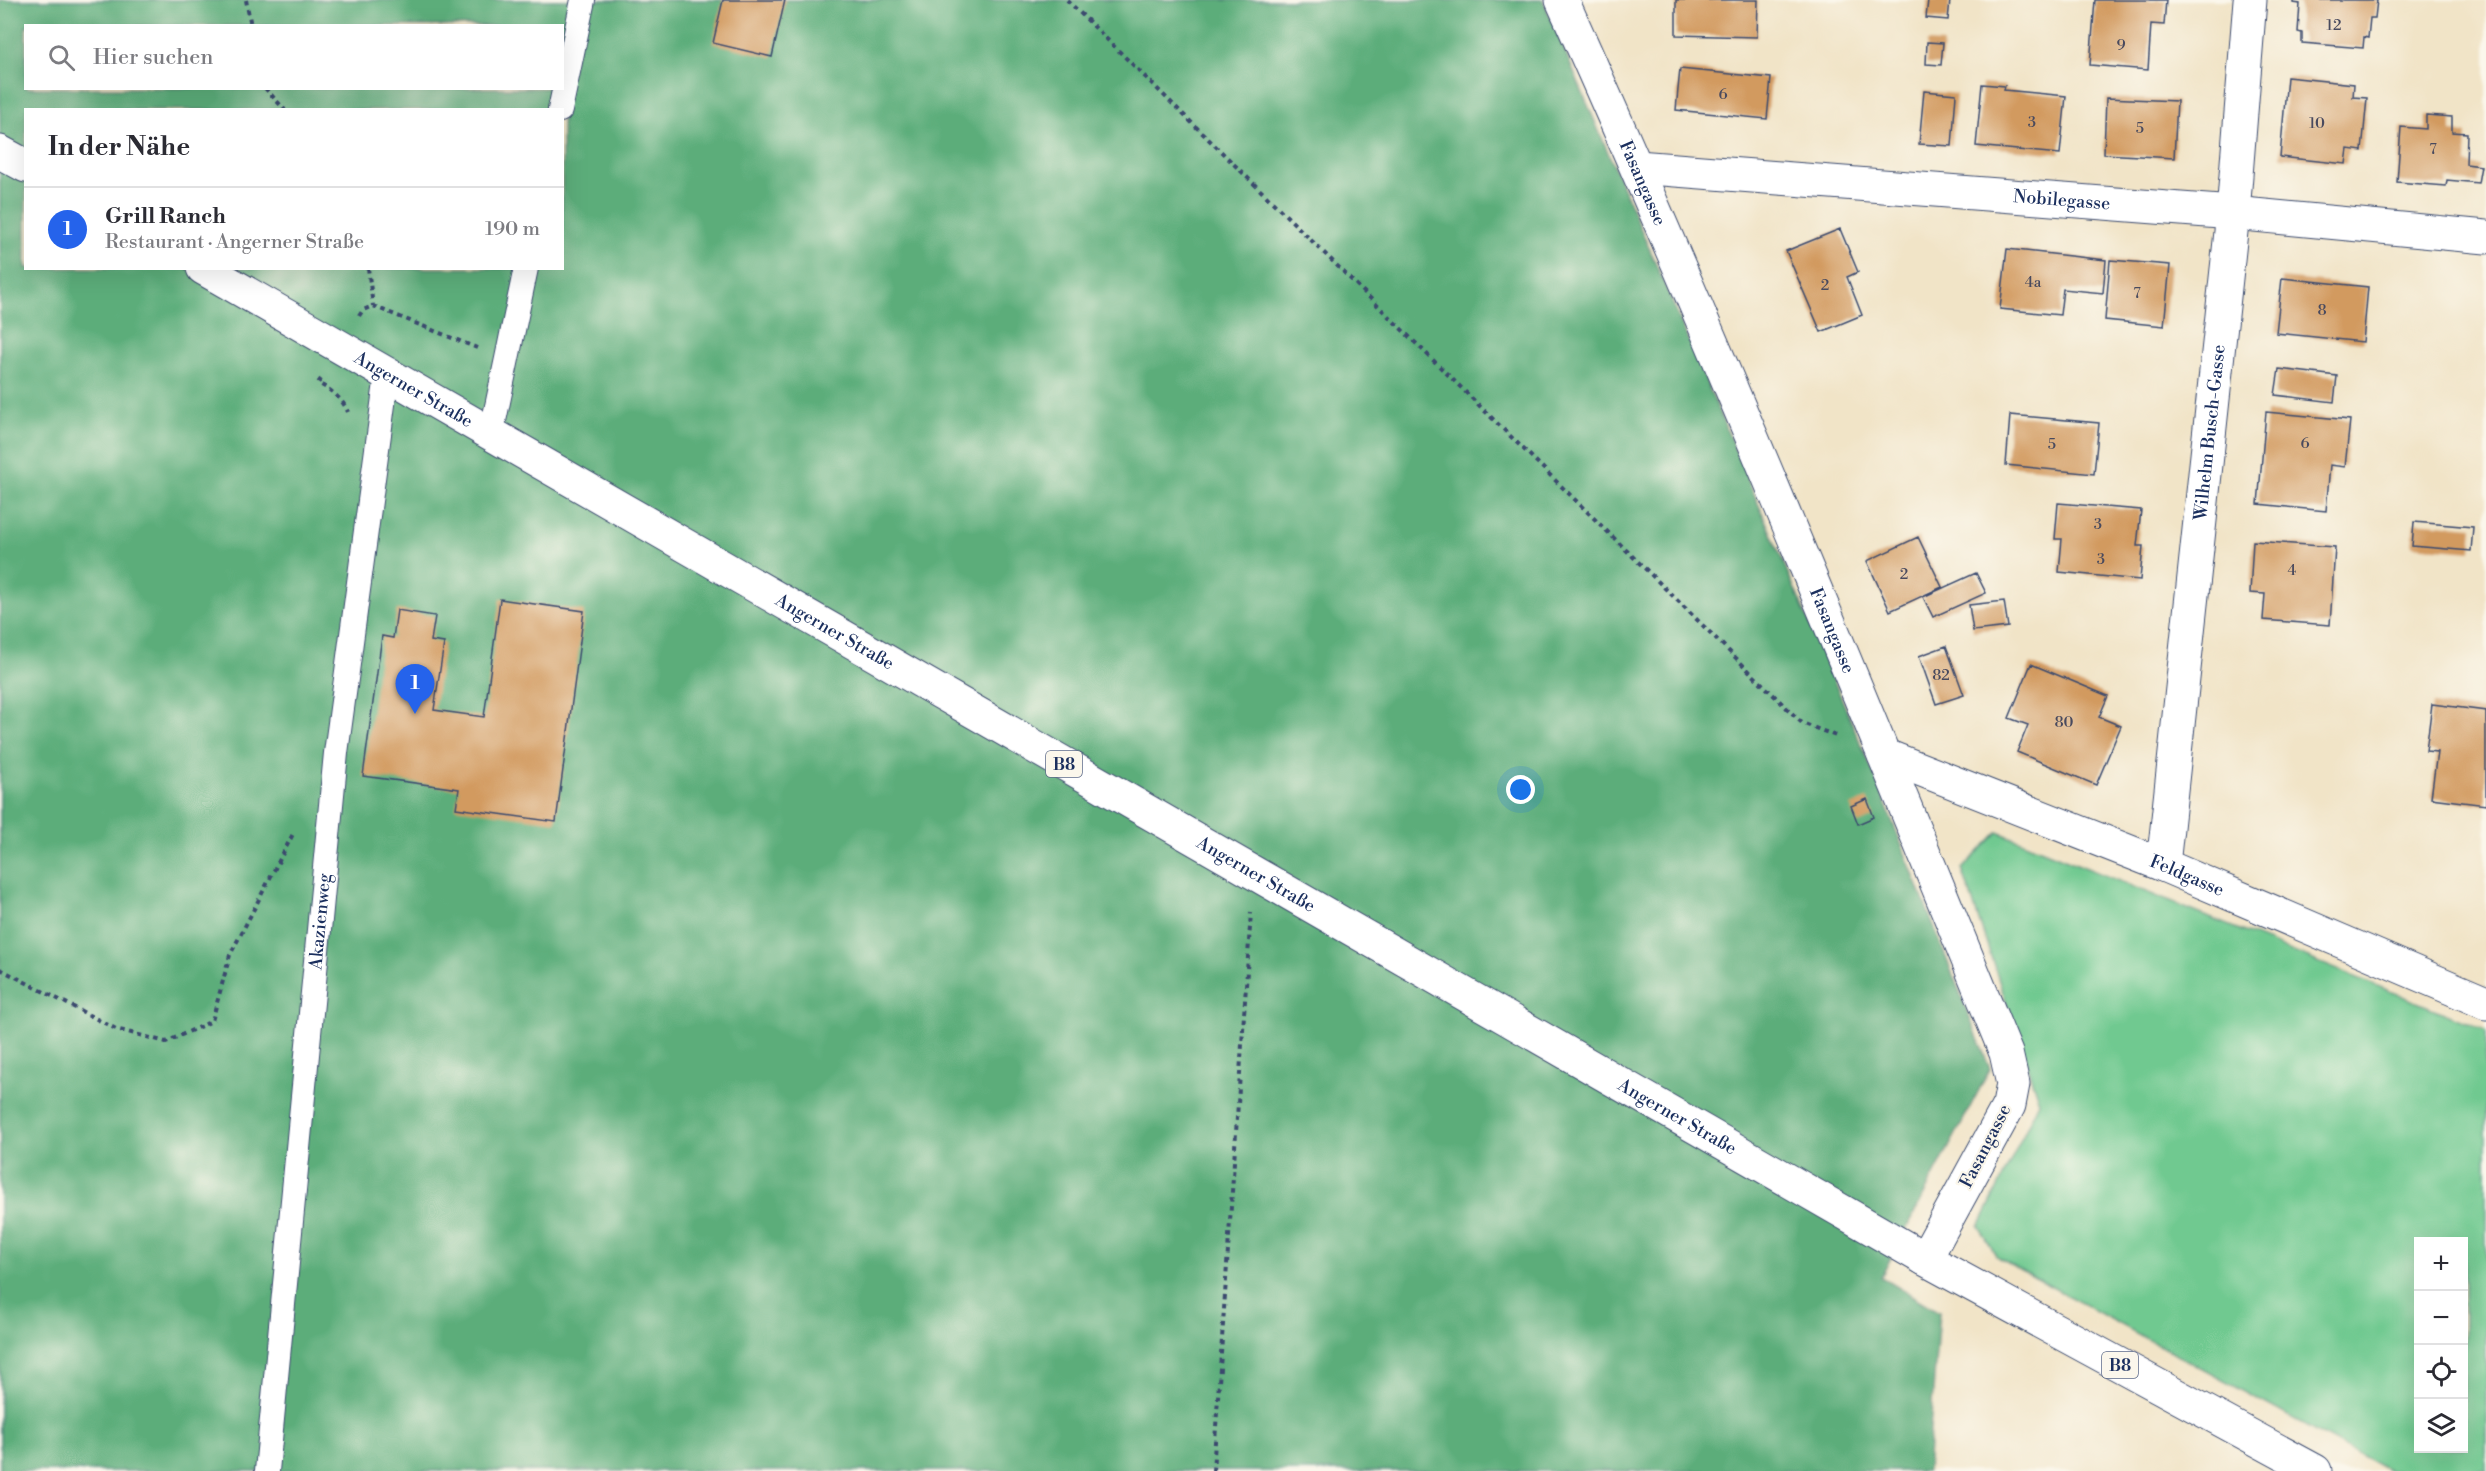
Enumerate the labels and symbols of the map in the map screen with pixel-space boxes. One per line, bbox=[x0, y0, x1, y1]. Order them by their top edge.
house number: 12 bbox=[2326, 16, 2342, 35]
house number: 9 bbox=[2116, 36, 2126, 55]
house number: 6 bbox=[1718, 85, 1728, 104]
house number: 3 bbox=[2028, 113, 2036, 132]
house number: 10 bbox=[2309, 114, 2325, 133]
house number: 5 bbox=[2136, 119, 2144, 138]
street label: Fasangasse bbox=[1614, 137, 1671, 229]
house number: 7 bbox=[2429, 140, 2437, 159]
street label: Nobilegasse bbox=[2012, 185, 2111, 215]
house number: 4a bbox=[2025, 273, 2042, 292]
house number: 2 bbox=[1821, 276, 1829, 295]
house number: 7 bbox=[2133, 284, 2141, 303]
house number: 8 bbox=[2317, 301, 2327, 320]
street label: Wilhelm Busch-Gasse bbox=[2189, 343, 2231, 523]
street label: Angerner Straße bbox=[349, 346, 477, 433]
house number: 6 bbox=[2300, 434, 2310, 453]
house number: 5 bbox=[2048, 435, 2056, 454]
house number: 3 bbox=[2094, 515, 2102, 534]
house number: 3 bbox=[2097, 550, 2105, 569]
house number: 4 bbox=[2288, 561, 2297, 580]
house number: 2 bbox=[1900, 565, 1908, 584]
street label: Fasangasse bbox=[1804, 584, 1860, 677]
street label: Angerner Straße bbox=[770, 588, 898, 675]
pin: 1 bbox=[396, 664, 434, 714]
house number: 82 bbox=[1932, 666, 1950, 685]
house number: 80 bbox=[2054, 713, 2074, 732]
road number: B8 bbox=[1046, 751, 1082, 777]
your location bbox=[1506, 775, 1535, 804]
street label: Angerner Straße bbox=[1191, 831, 1319, 918]
street label: Feldgasse bbox=[2146, 850, 2227, 902]
street label: Akazienweg bbox=[304, 872, 336, 972]
street label: Angerner Straße bbox=[1613, 1073, 1741, 1160]
street label: Fasangasse bbox=[1955, 1101, 2016, 1192]
road number: B8 bbox=[2102, 1352, 2138, 1378]

